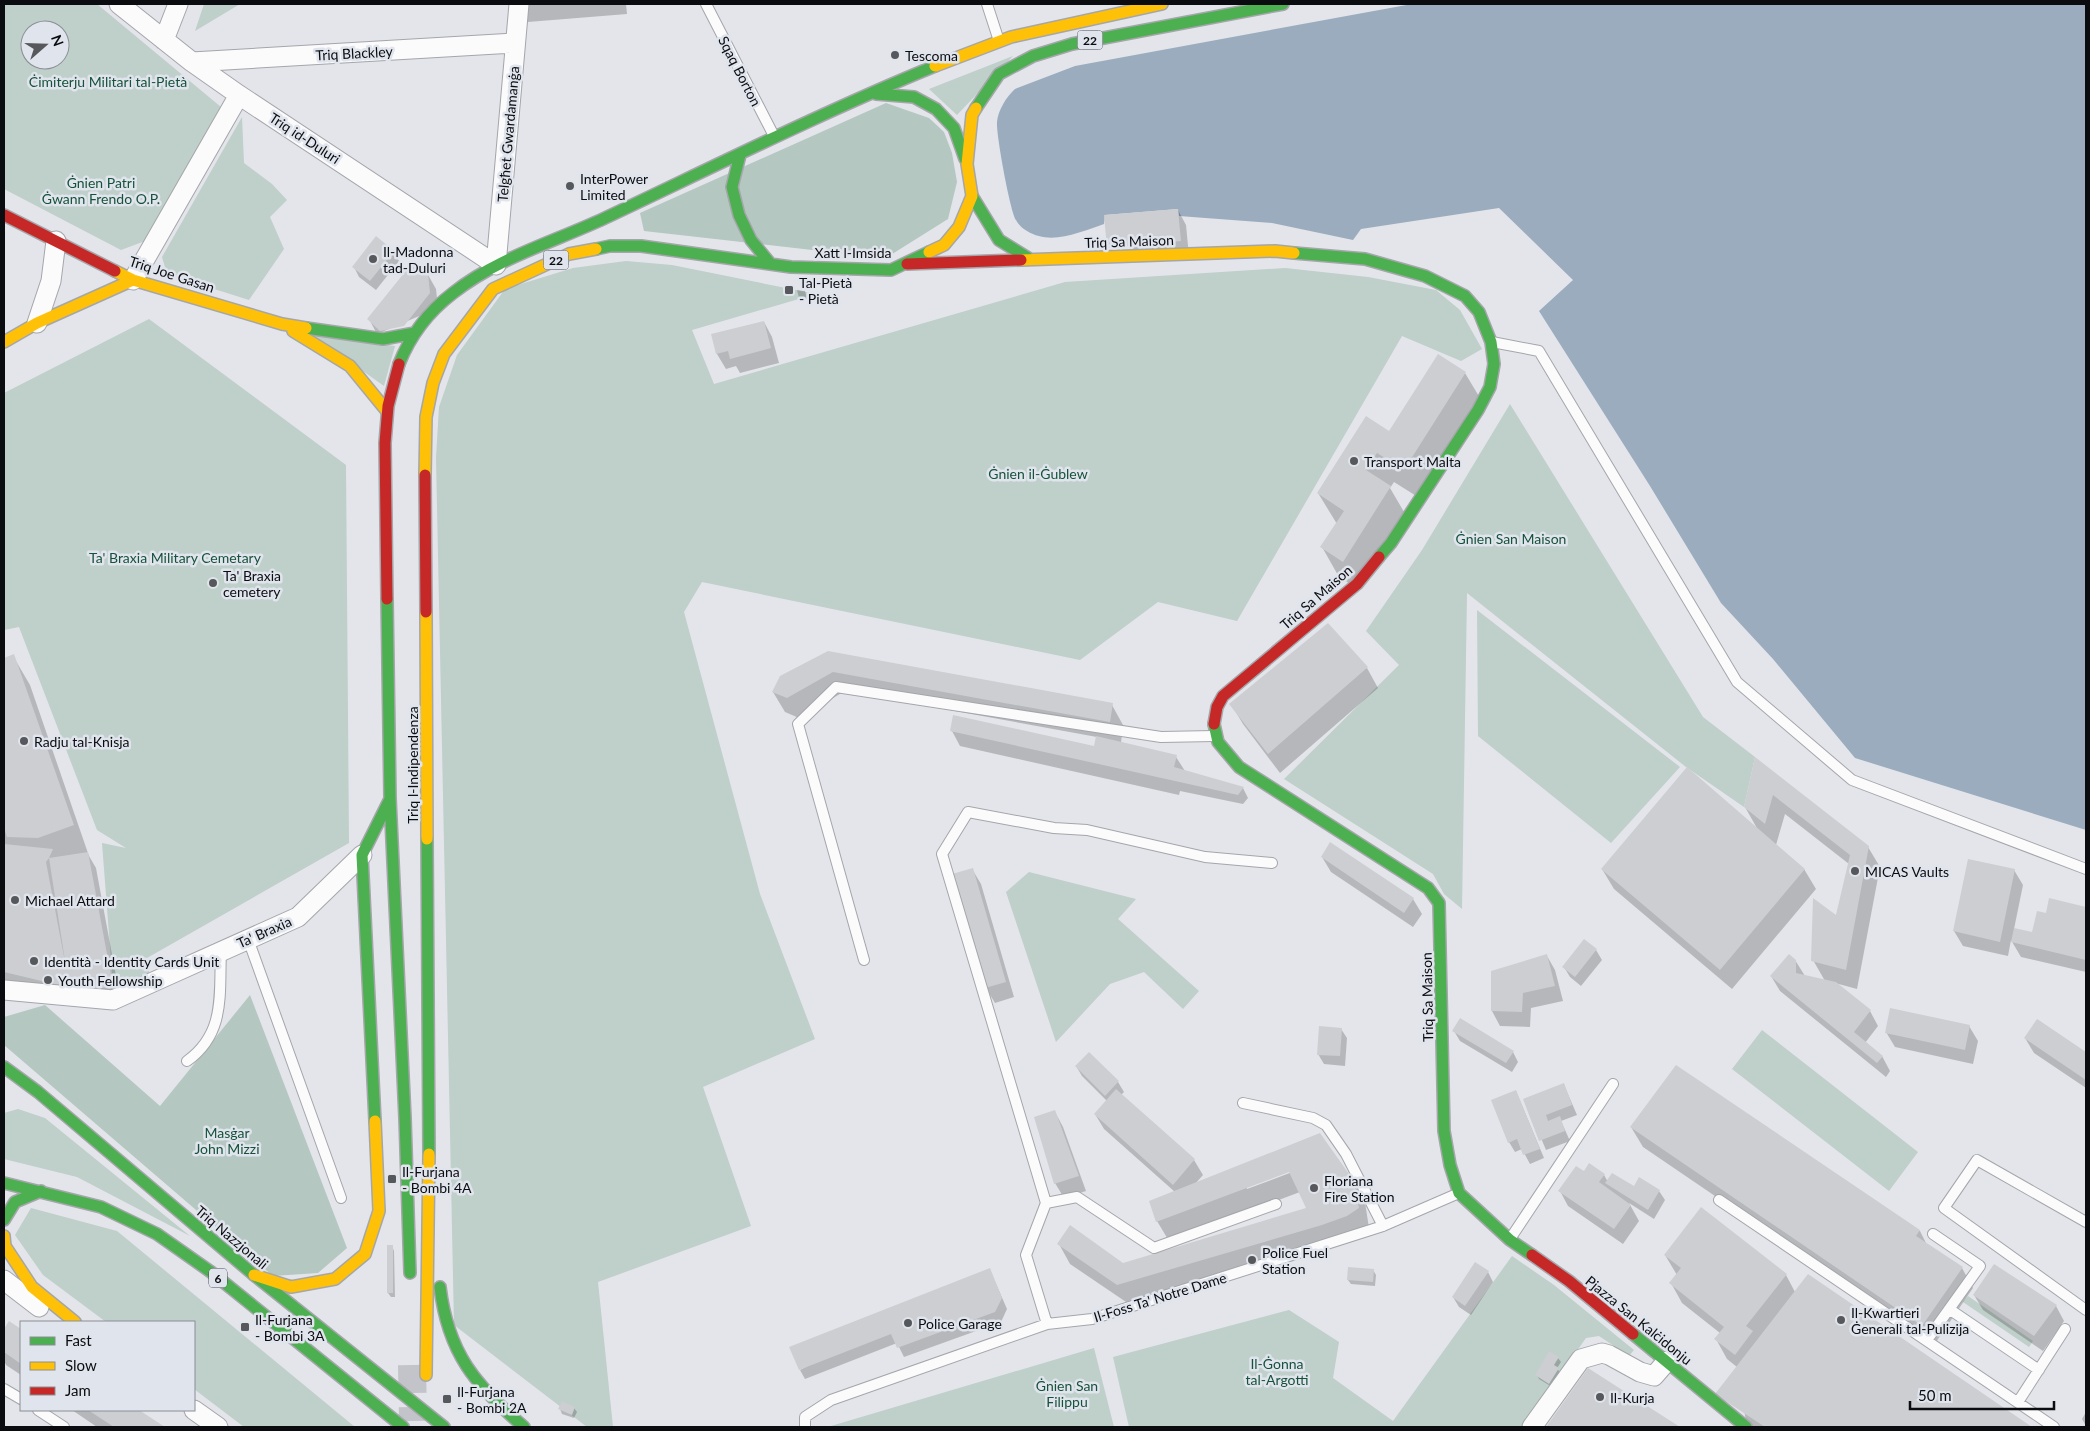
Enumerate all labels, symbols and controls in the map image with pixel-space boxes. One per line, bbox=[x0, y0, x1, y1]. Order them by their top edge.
north arrow bbox=[20, 20, 70, 70]
road number: 22 bbox=[1078, 30, 1102, 50]
text: N bbox=[48, 32, 68, 48]
street label: Sqaq Borton bbox=[715, 33, 765, 109]
street label: Triq Blackley bbox=[315, 42, 394, 64]
place label: Tescoma bbox=[905, 47, 958, 64]
marker: Tescoma bbox=[889, 49, 901, 61]
street label: Telgħet Gwardamanġa bbox=[494, 65, 522, 203]
park label: Ċimiterju Militari tal-Pietà bbox=[29, 73, 187, 90]
street label: Triq id-Duluri bbox=[266, 109, 344, 167]
place label: InterPower Limited bbox=[580, 170, 648, 203]
park label: Ġnien Patri Ġwann Frendo O.P. bbox=[42, 174, 160, 207]
marker: InterPower Limited bbox=[564, 180, 576, 192]
street label: Triq Sa Maison bbox=[1084, 231, 1174, 251]
place label: Il-Madonna tad-Duluri bbox=[383, 243, 453, 276]
street label: Xatt l-Imsida bbox=[814, 244, 892, 261]
road number: 22 bbox=[544, 250, 568, 270]
street label: Triq Joe Gasan bbox=[127, 252, 217, 296]
marker: Il-Madonna tad-Duluri bbox=[367, 253, 379, 265]
place label: Tal-Pietà - Pietà bbox=[799, 274, 852, 307]
marker: Tal-Pietà - Pietà bbox=[783, 284, 795, 296]
place label: Transport Malta bbox=[1364, 453, 1461, 470]
marker: Transport Malta bbox=[1348, 455, 1360, 467]
park label: Ġnien il-Ġublew bbox=[988, 465, 1088, 482]
park label: Ġnien San Maison bbox=[1456, 530, 1566, 547]
park label: Ta' Braxia Military Cemetary bbox=[89, 549, 262, 566]
street label: Triq Sa Maison bbox=[1277, 561, 1355, 633]
place label: Ta' Braxia cemetery bbox=[223, 567, 281, 600]
marker: Ta' Braxia cemetery bbox=[207, 577, 219, 589]
street label: Triq l-Indipendenza bbox=[404, 706, 421, 824]
place label: Radju tal-Knisja bbox=[34, 733, 130, 750]
marker: Radju tal-Knisja bbox=[18, 735, 30, 747]
place label: MICAS Vaults bbox=[1865, 863, 1949, 880]
marker: MICAS Vaults bbox=[1849, 865, 1861, 877]
place label: Michael Attard bbox=[25, 892, 115, 909]
marker: Michael Attard bbox=[9, 894, 21, 906]
street label: Ta' Braxia bbox=[234, 912, 294, 952]
street label: Triq Sa Maison bbox=[1418, 952, 1436, 1042]
place label: Identità - Identity Cards Unit bbox=[44, 953, 219, 970]
marker: Identità - Identity Cards Unit bbox=[28, 955, 40, 967]
place label: Youth Fellowship bbox=[58, 972, 163, 989]
marker: Youth Fellowship bbox=[42, 974, 54, 986]
park label: Masġar John Mizzi bbox=[194, 1124, 260, 1157]
place label: Il-Furjana - Bombi 4A bbox=[402, 1163, 472, 1196]
place label: Floriana Fire Station bbox=[1324, 1172, 1395, 1205]
marker: Il-Furjana - Bombi 4A bbox=[386, 1173, 398, 1185]
marker: Floriana Fire Station bbox=[1308, 1182, 1320, 1194]
street label: Triq Nazzjonali bbox=[192, 1202, 272, 1272]
place label: Police Fuel Station bbox=[1262, 1244, 1328, 1277]
marker: Police Fuel Station bbox=[1246, 1254, 1258, 1266]
road number: 6 bbox=[209, 1268, 227, 1288]
street label: Il-Foss Ta' Notre Dame bbox=[1091, 1269, 1229, 1325]
street label: Pjazza San Kalċidonju bbox=[1582, 1272, 1696, 1368]
place label: Il-Kwartieri Ġenerali tal-Pulizija bbox=[1851, 1304, 1969, 1337]
place label: Il-Furjana - Bombi 3A bbox=[255, 1311, 325, 1344]
marker: Il-Kwartieri Ġenerali tal-Pulizija bbox=[1835, 1314, 1847, 1326]
place label: Police Garage bbox=[918, 1315, 1002, 1332]
marker: Police Garage bbox=[902, 1317, 914, 1329]
legend bbox=[20, 1321, 195, 1411]
marker: Il-Furjana - Bombi 3A bbox=[239, 1321, 251, 1333]
text: Fast bbox=[65, 1331, 92, 1349]
park label: Il-Ġonna tal-Argotti bbox=[1246, 1355, 1308, 1388]
text: Slow bbox=[65, 1356, 97, 1374]
park label: Ġnien San Filippu bbox=[1036, 1377, 1098, 1410]
scale bar bbox=[1910, 1378, 2054, 1410]
text: Jam bbox=[65, 1381, 91, 1399]
place label: Il-Furjana - Bombi 2A bbox=[457, 1383, 527, 1416]
text: 50 m bbox=[1918, 1386, 1952, 1404]
place label: Il-Kurja bbox=[1610, 1389, 1654, 1406]
marker: Il-Kurja bbox=[1594, 1391, 1606, 1403]
marker: Il-Furjana - Bombi 2A bbox=[441, 1393, 453, 1405]

